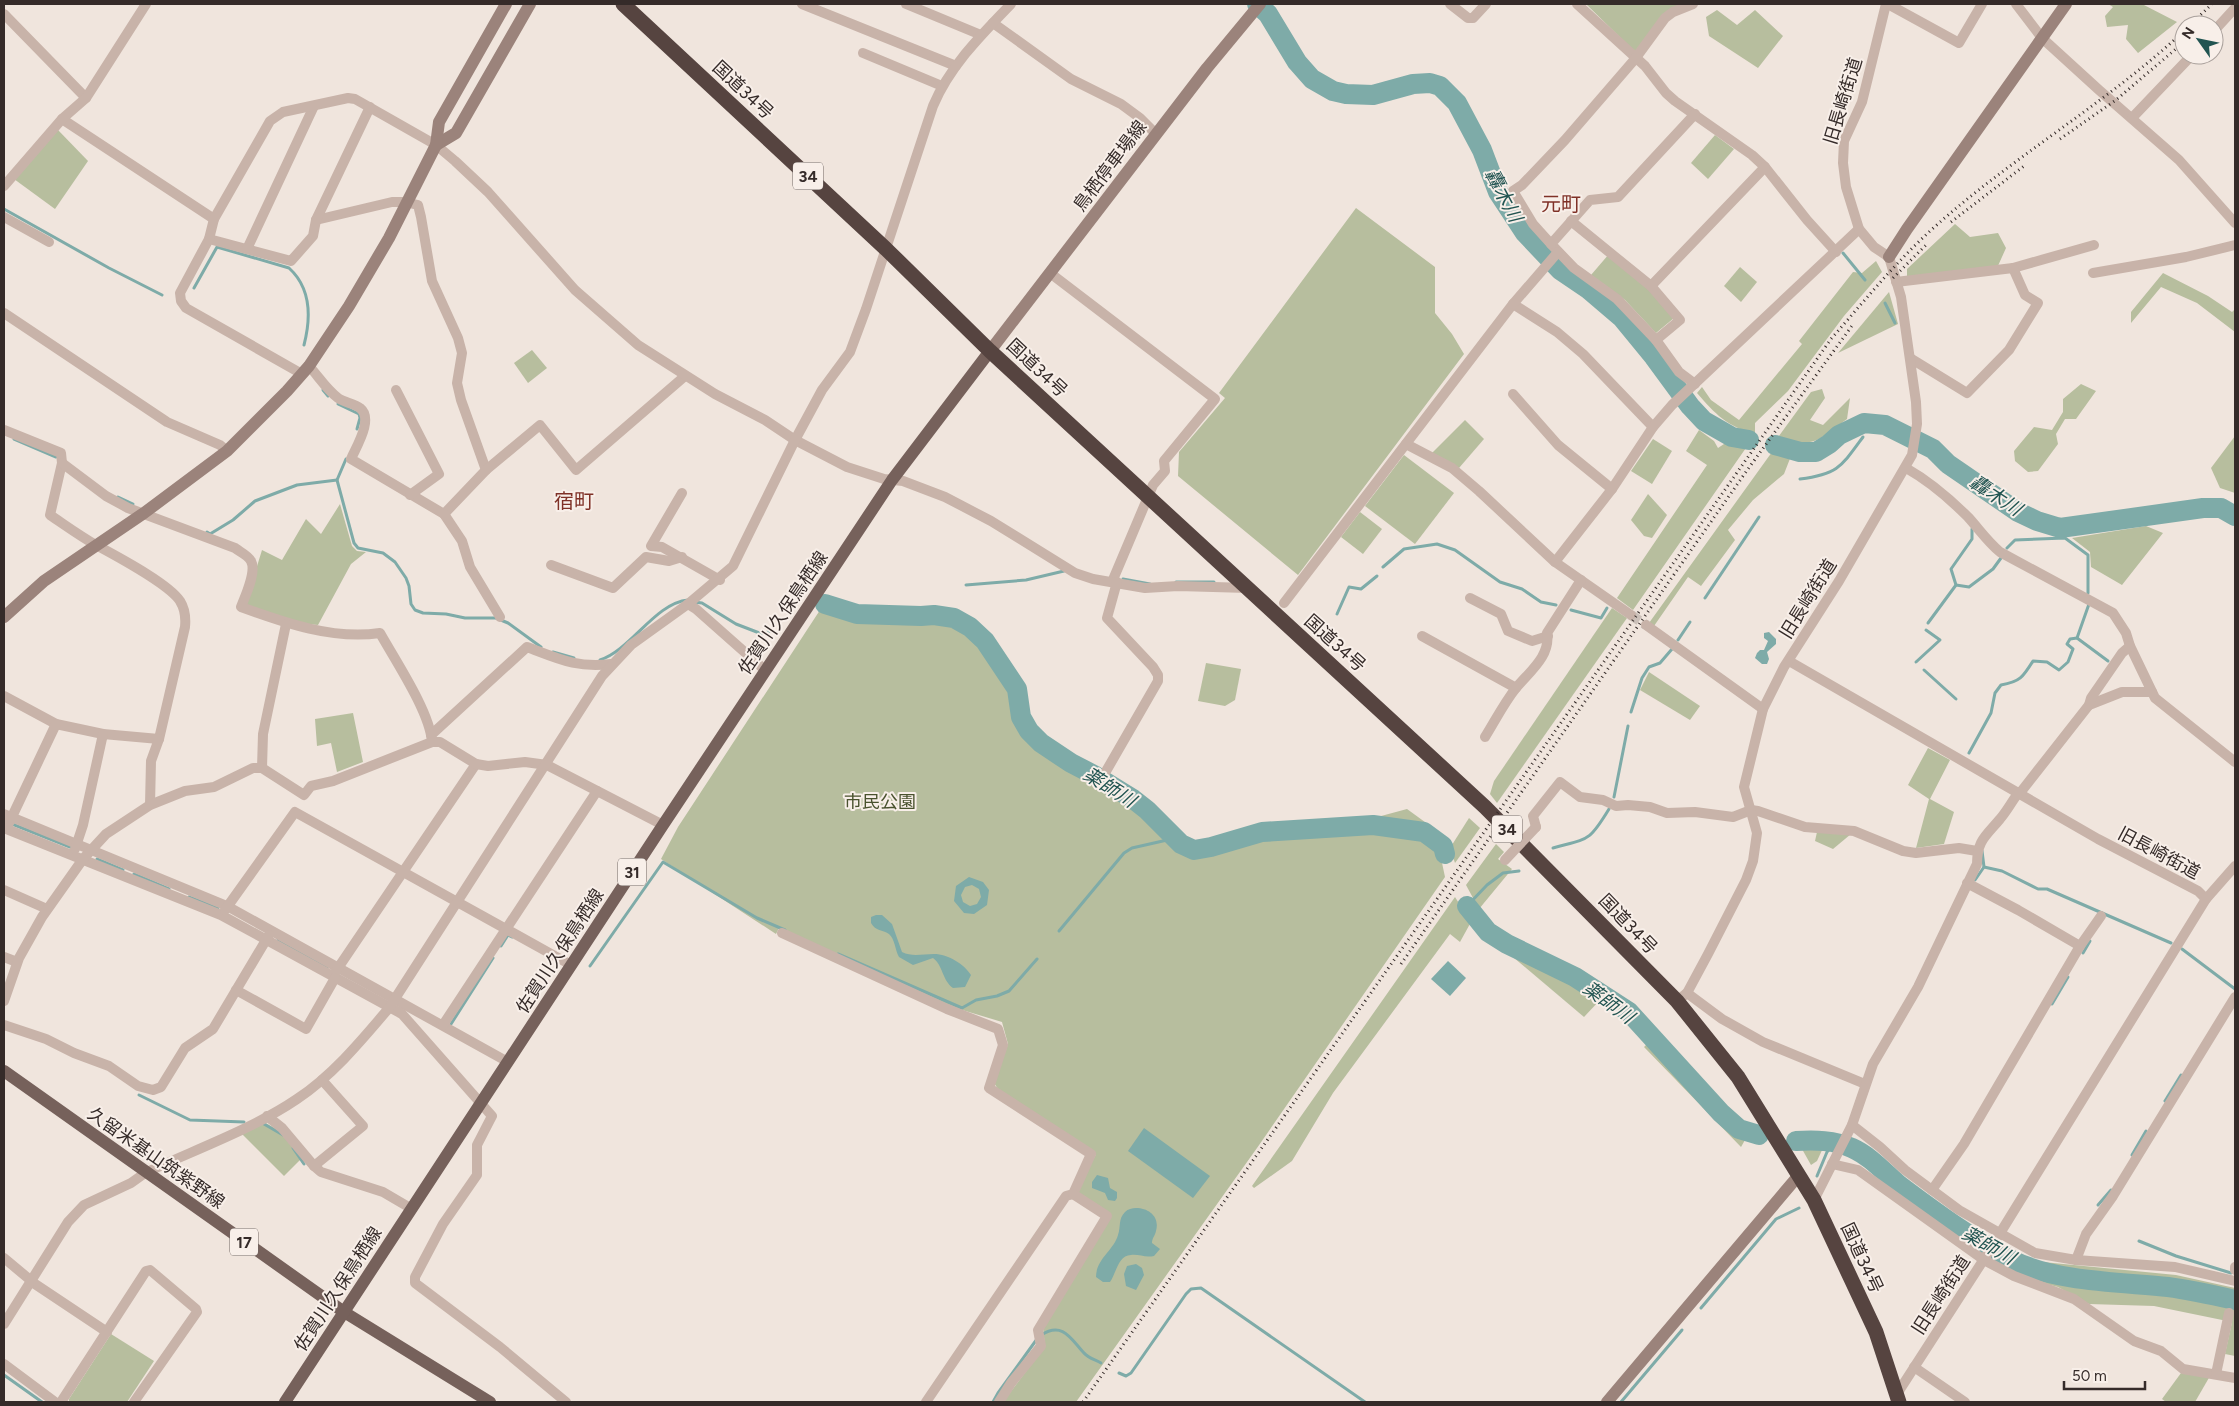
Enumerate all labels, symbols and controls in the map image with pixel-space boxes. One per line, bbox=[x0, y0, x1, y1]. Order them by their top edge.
north arrow bbox=[2174, 15, 2224, 65]
text: N bbox=[2178, 24, 2199, 42]
street label: 旧長崎街道 bbox=[1819, 55, 1867, 147]
street label: 国道34号 bbox=[708, 56, 778, 124]
street label: 鳥栖停車場線 bbox=[1069, 116, 1151, 216]
road number: 34 bbox=[793, 162, 823, 190]
water label: 轟木川 bbox=[1480, 165, 1528, 228]
district label: 元町 bbox=[1541, 192, 1581, 216]
street label: 国道34号 bbox=[1002, 334, 1072, 402]
water label: 轟木川 bbox=[1966, 470, 2028, 522]
district label: 宿町 bbox=[554, 489, 594, 513]
street label: 佐賀川久保鳥栖線 bbox=[734, 547, 832, 679]
street label: 旧長崎街道 bbox=[1775, 555, 1841, 643]
street label: 国道34号 bbox=[1300, 610, 1370, 676]
water label: 薬師川 bbox=[1079, 763, 1142, 813]
park label: 市民公園 bbox=[844, 791, 916, 813]
road number: 34 bbox=[1492, 816, 1522, 842]
street label: 旧長崎街道 bbox=[2114, 822, 2204, 884]
road number: 31 bbox=[618, 859, 646, 886]
street label: 佐賀川久保鳥栖線 bbox=[512, 885, 608, 1017]
street label: 国道34号 bbox=[1594, 889, 1662, 959]
water label: 薬師川 bbox=[1579, 976, 1640, 1030]
street label: 久留米基山筑紫野線 bbox=[83, 1103, 229, 1213]
street label: 国道34号 bbox=[1836, 1219, 1888, 1297]
water label: 薬師川 bbox=[1958, 1222, 2021, 1270]
street label: 佐賀川久保鳥栖線 bbox=[290, 1223, 386, 1355]
road number: 17 bbox=[230, 1228, 258, 1256]
street label: 旧長崎街道 bbox=[1907, 1251, 1975, 1339]
scale bar bbox=[2064, 1358, 2145, 1390]
text: 50 m bbox=[2072, 1367, 2107, 1385]

